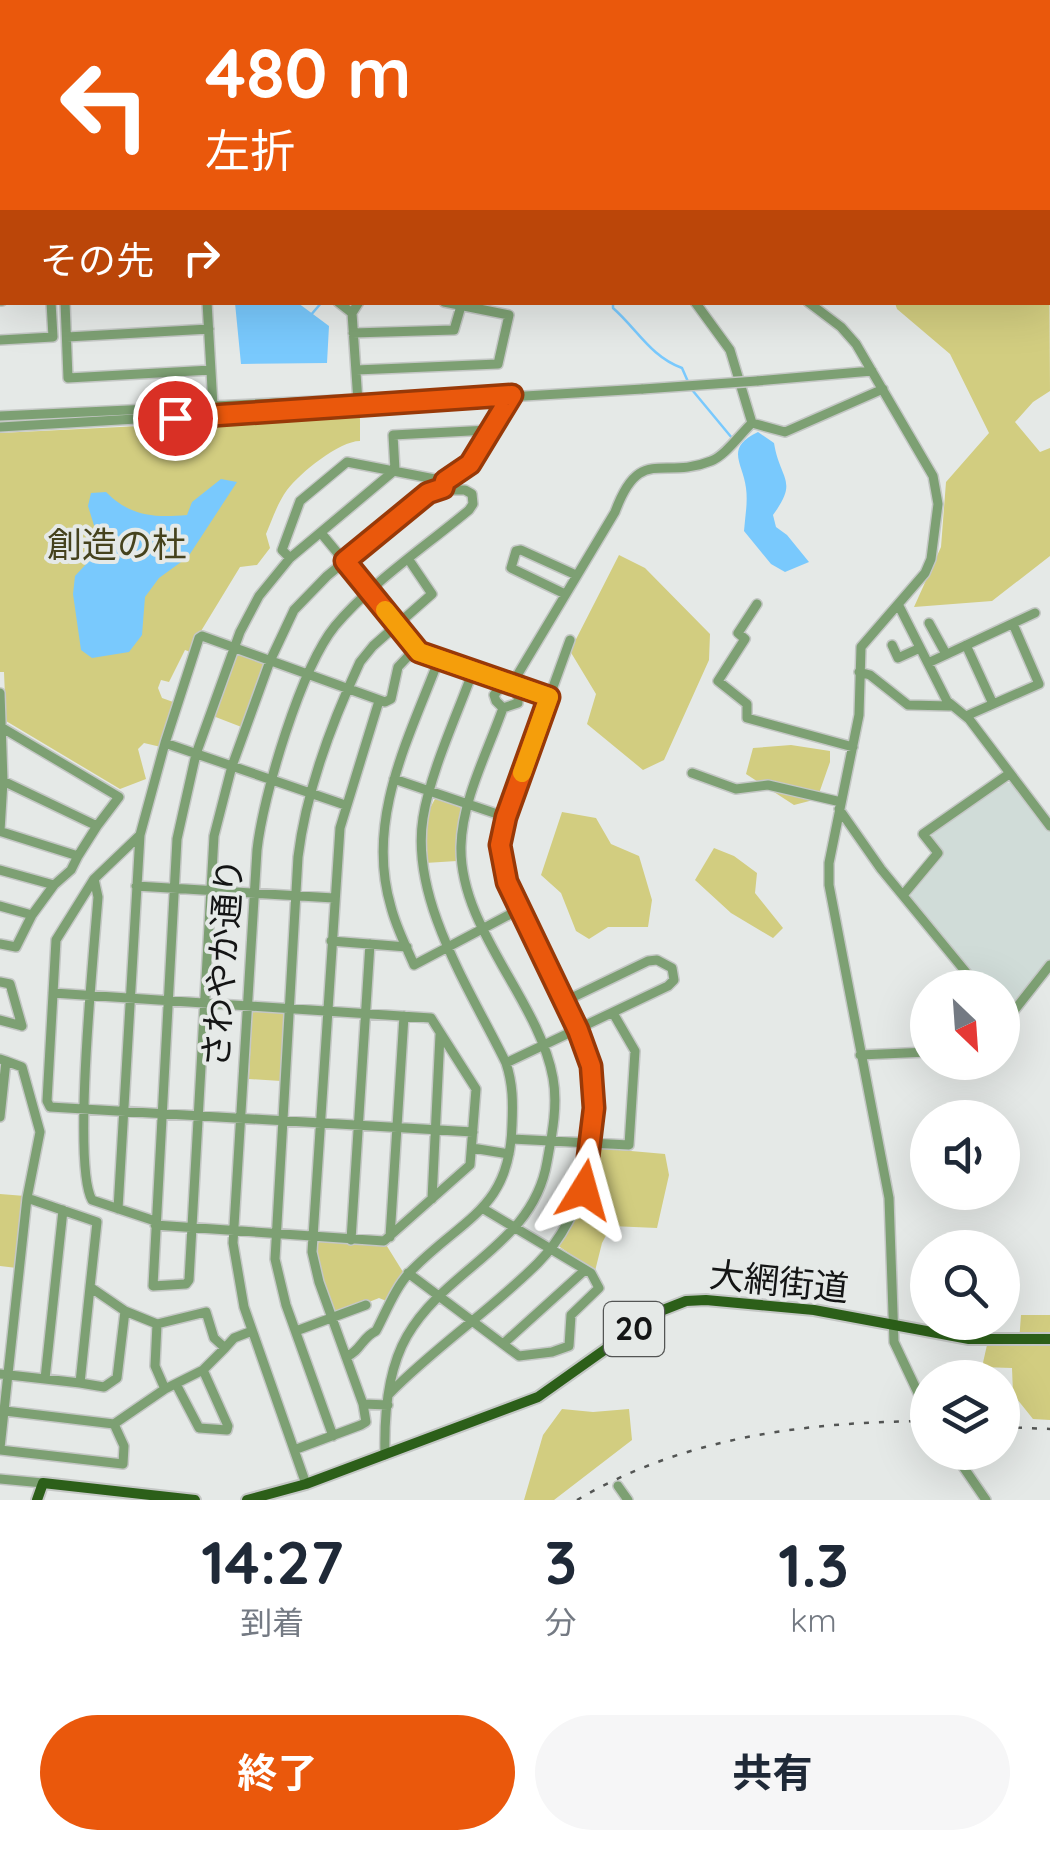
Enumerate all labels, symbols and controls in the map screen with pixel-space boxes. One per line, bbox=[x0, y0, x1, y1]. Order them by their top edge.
text: 480 m bbox=[205, 28, 412, 116]
icon: left bbox=[40, 40, 170, 170]
text: 左折 bbox=[205, 122, 295, 178]
icon: right bbox=[174, 230, 229, 285]
text: その先 bbox=[40, 236, 154, 284]
pin bbox=[133, 376, 218, 461]
icon: arrive bbox=[148, 391, 203, 446]
park label: 創造の杜 bbox=[47, 522, 187, 566]
street label: さわやか通り bbox=[193, 857, 251, 1069]
north arrow bbox=[910, 970, 1020, 1080]
map controls bbox=[910, 970, 1020, 1470]
button: sound bbox=[910, 1100, 1020, 1210]
position arrow bbox=[532, 1138, 636, 1242]
button: search bbox=[910, 1230, 1020, 1340]
street label: 大網街道 bbox=[707, 1252, 851, 1310]
road number: 20 bbox=[604, 1302, 664, 1356]
button: layers bbox=[910, 1360, 1020, 1470]
text: 14:27 bbox=[201, 1524, 343, 1599]
text: 3 bbox=[545, 1524, 577, 1599]
text: 1.3 bbox=[778, 1527, 849, 1602]
text: km bbox=[790, 1600, 837, 1640]
text: 到着 bbox=[240, 1602, 304, 1642]
text: 分 bbox=[545, 1602, 577, 1642]
button: 終了 bbox=[40, 1715, 515, 1830]
button: 共有 bbox=[535, 1715, 1010, 1830]

